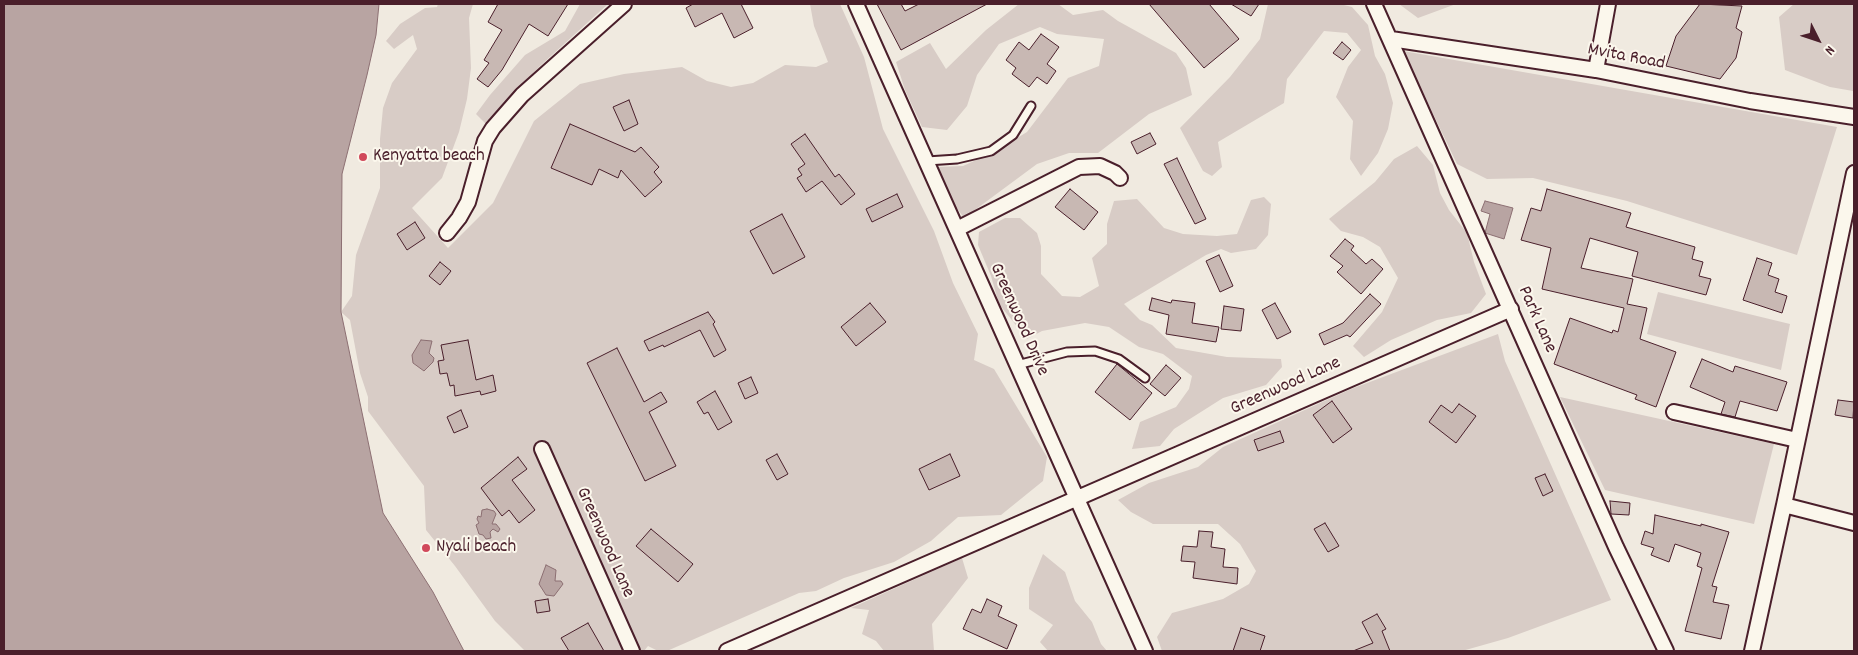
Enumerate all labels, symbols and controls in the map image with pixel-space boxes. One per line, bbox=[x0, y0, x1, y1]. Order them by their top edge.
north arrow bbox=[1793, 15, 1843, 65]
street label: Mvita Road bbox=[1585, 39, 1667, 77]
text: N bbox=[1820, 41, 1839, 59]
place label: Kenyatta beach bbox=[373, 146, 485, 168]
marker: Kenyatta beach bbox=[357, 151, 369, 163]
street label: Greenwood Drive bbox=[983, 260, 1053, 380]
street label: Park Lane bbox=[1511, 283, 1561, 357]
street label: Greenwood Lane bbox=[1227, 353, 1345, 421]
street label: Greenwood Lane bbox=[570, 484, 638, 602]
place label: Nyali beach bbox=[436, 537, 516, 559]
marker: Nyali beach bbox=[420, 542, 432, 554]

